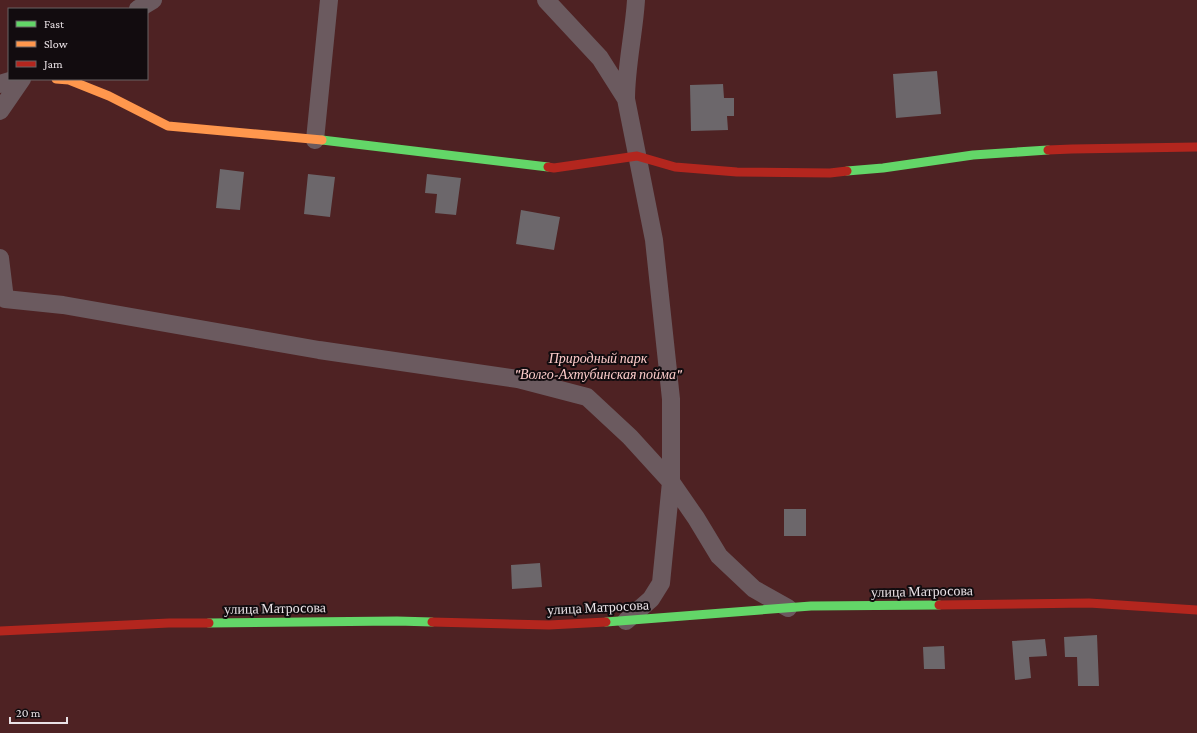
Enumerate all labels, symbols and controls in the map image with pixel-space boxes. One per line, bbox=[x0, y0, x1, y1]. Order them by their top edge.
legend bbox=[8, 8, 148, 80]
text: Fast bbox=[44, 17, 65, 31]
text: Slow bbox=[44, 37, 68, 51]
text: Jam bbox=[43, 57, 63, 71]
park label: Природный парк "Волго-Ахтубинская пойма" bbox=[514, 350, 683, 382]
street label: улица Матросова bbox=[871, 582, 974, 600]
street label: улица Матросова bbox=[547, 596, 650, 618]
street label: улица Матросова bbox=[224, 599, 327, 617]
scale bar bbox=[10, 699, 67, 725]
text: 20 m bbox=[16, 706, 41, 720]

